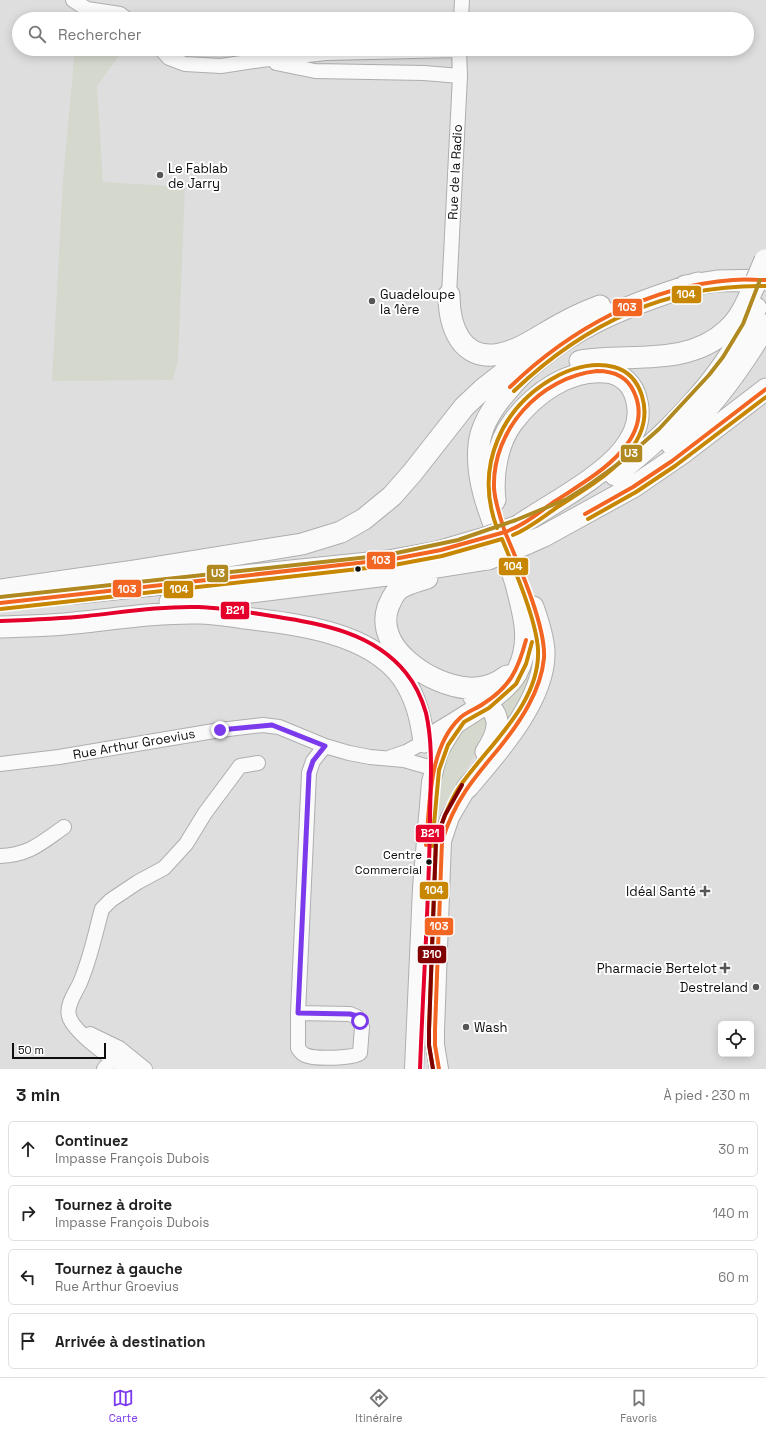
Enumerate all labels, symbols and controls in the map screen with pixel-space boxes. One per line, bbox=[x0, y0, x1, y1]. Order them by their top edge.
search box bbox=[12, 12, 754, 56]
icon: search bbox=[26, 23, 48, 45]
text: Rechercher bbox=[58, 25, 141, 44]
street label: Rue de la Radio bbox=[444, 124, 466, 220]
place label: Le Fablab de Jarry bbox=[168, 160, 228, 192]
marker: Le Fablab de Jarry bbox=[155, 170, 165, 180]
line badge: 104 bbox=[671, 285, 702, 304]
place label: Guadeloupe la 1ère bbox=[380, 286, 455, 318]
text: 104 bbox=[676, 287, 696, 301]
marker: Guadeloupe la 1ère bbox=[367, 296, 377, 306]
line badge: 103 bbox=[612, 298, 643, 317]
text: 103 bbox=[618, 300, 637, 314]
line badge: U3 bbox=[620, 444, 643, 463]
text: U3 bbox=[624, 446, 638, 460]
line badge: 103 bbox=[366, 551, 396, 570]
text: 103 bbox=[372, 553, 391, 567]
line badge: 104 bbox=[498, 557, 529, 576]
text: 104 bbox=[503, 559, 523, 573]
line badge: U3 bbox=[206, 564, 229, 583]
unlabelled marker bbox=[353, 564, 363, 574]
text: U3 bbox=[211, 566, 225, 580]
line badge: 103 bbox=[112, 579, 142, 598]
line badge: 104 bbox=[163, 580, 194, 599]
text: 103 bbox=[118, 582, 137, 596]
text: 104 bbox=[169, 582, 189, 596]
line badge: B21 bbox=[220, 601, 250, 620]
text: B21 bbox=[226, 603, 244, 617]
route end bbox=[211, 721, 229, 739]
street label: Rue Arthur Groevius bbox=[72, 725, 197, 763]
line badge: B21 bbox=[415, 824, 445, 843]
text: B21 bbox=[421, 826, 439, 840]
place label: Centre Commercial bbox=[355, 847, 422, 878]
marker: Centre Commercial bbox=[424, 857, 434, 867]
line badge: 104 bbox=[419, 881, 449, 900]
text: 104 bbox=[424, 883, 444, 897]
place label: Idéal Santé bbox=[626, 883, 696, 900]
marker: Idéal Santé bbox=[699, 885, 711, 897]
line badge: 103 bbox=[424, 917, 454, 936]
text: 103 bbox=[430, 919, 449, 933]
line badge: B10 bbox=[417, 945, 447, 964]
text: B10 bbox=[422, 947, 442, 961]
place label: Pharmacie Bertelot bbox=[597, 960, 717, 977]
marker: Pharmacie Bertelot bbox=[720, 963, 730, 973]
place label: Destreland bbox=[680, 979, 748, 996]
marker: Destreland bbox=[751, 982, 761, 992]
route start bbox=[351, 1012, 369, 1030]
place label: Wash bbox=[474, 1019, 508, 1036]
map controls bbox=[718, 1021, 754, 1057]
button: locate bbox=[718, 1021, 754, 1057]
marker: Wash bbox=[461, 1022, 471, 1032]
scale bar bbox=[12, 1041, 106, 1060]
text: 50 m bbox=[18, 1043, 44, 1057]
text: 3 min bbox=[16, 1084, 60, 1106]
text: À pied · 230 m bbox=[663, 1087, 750, 1104]
text: Continuez bbox=[55, 1131, 128, 1150]
icon: ahead bbox=[17, 1138, 39, 1160]
text: 30 m bbox=[718, 1141, 749, 1158]
text: Impasse François Dubois bbox=[55, 1150, 209, 1167]
text: Tournez à droite bbox=[55, 1195, 172, 1214]
icon: right bbox=[17, 1202, 39, 1224]
text: 140 m bbox=[713, 1205, 749, 1222]
text: Impasse François Dubois bbox=[55, 1214, 209, 1231]
text: Tournez à gauche bbox=[55, 1259, 183, 1278]
icon: left bbox=[17, 1266, 39, 1288]
text: 60 m bbox=[718, 1269, 749, 1286]
text: Rue Arthur Groevius bbox=[55, 1278, 179, 1295]
icon: arrive bbox=[17, 1330, 39, 1352]
text: Arrivée à destination bbox=[55, 1332, 205, 1351]
tab: Carte bbox=[109, 1387, 138, 1425]
tab: Itinéraire bbox=[355, 1387, 403, 1425]
tab: Favoris bbox=[620, 1387, 657, 1425]

